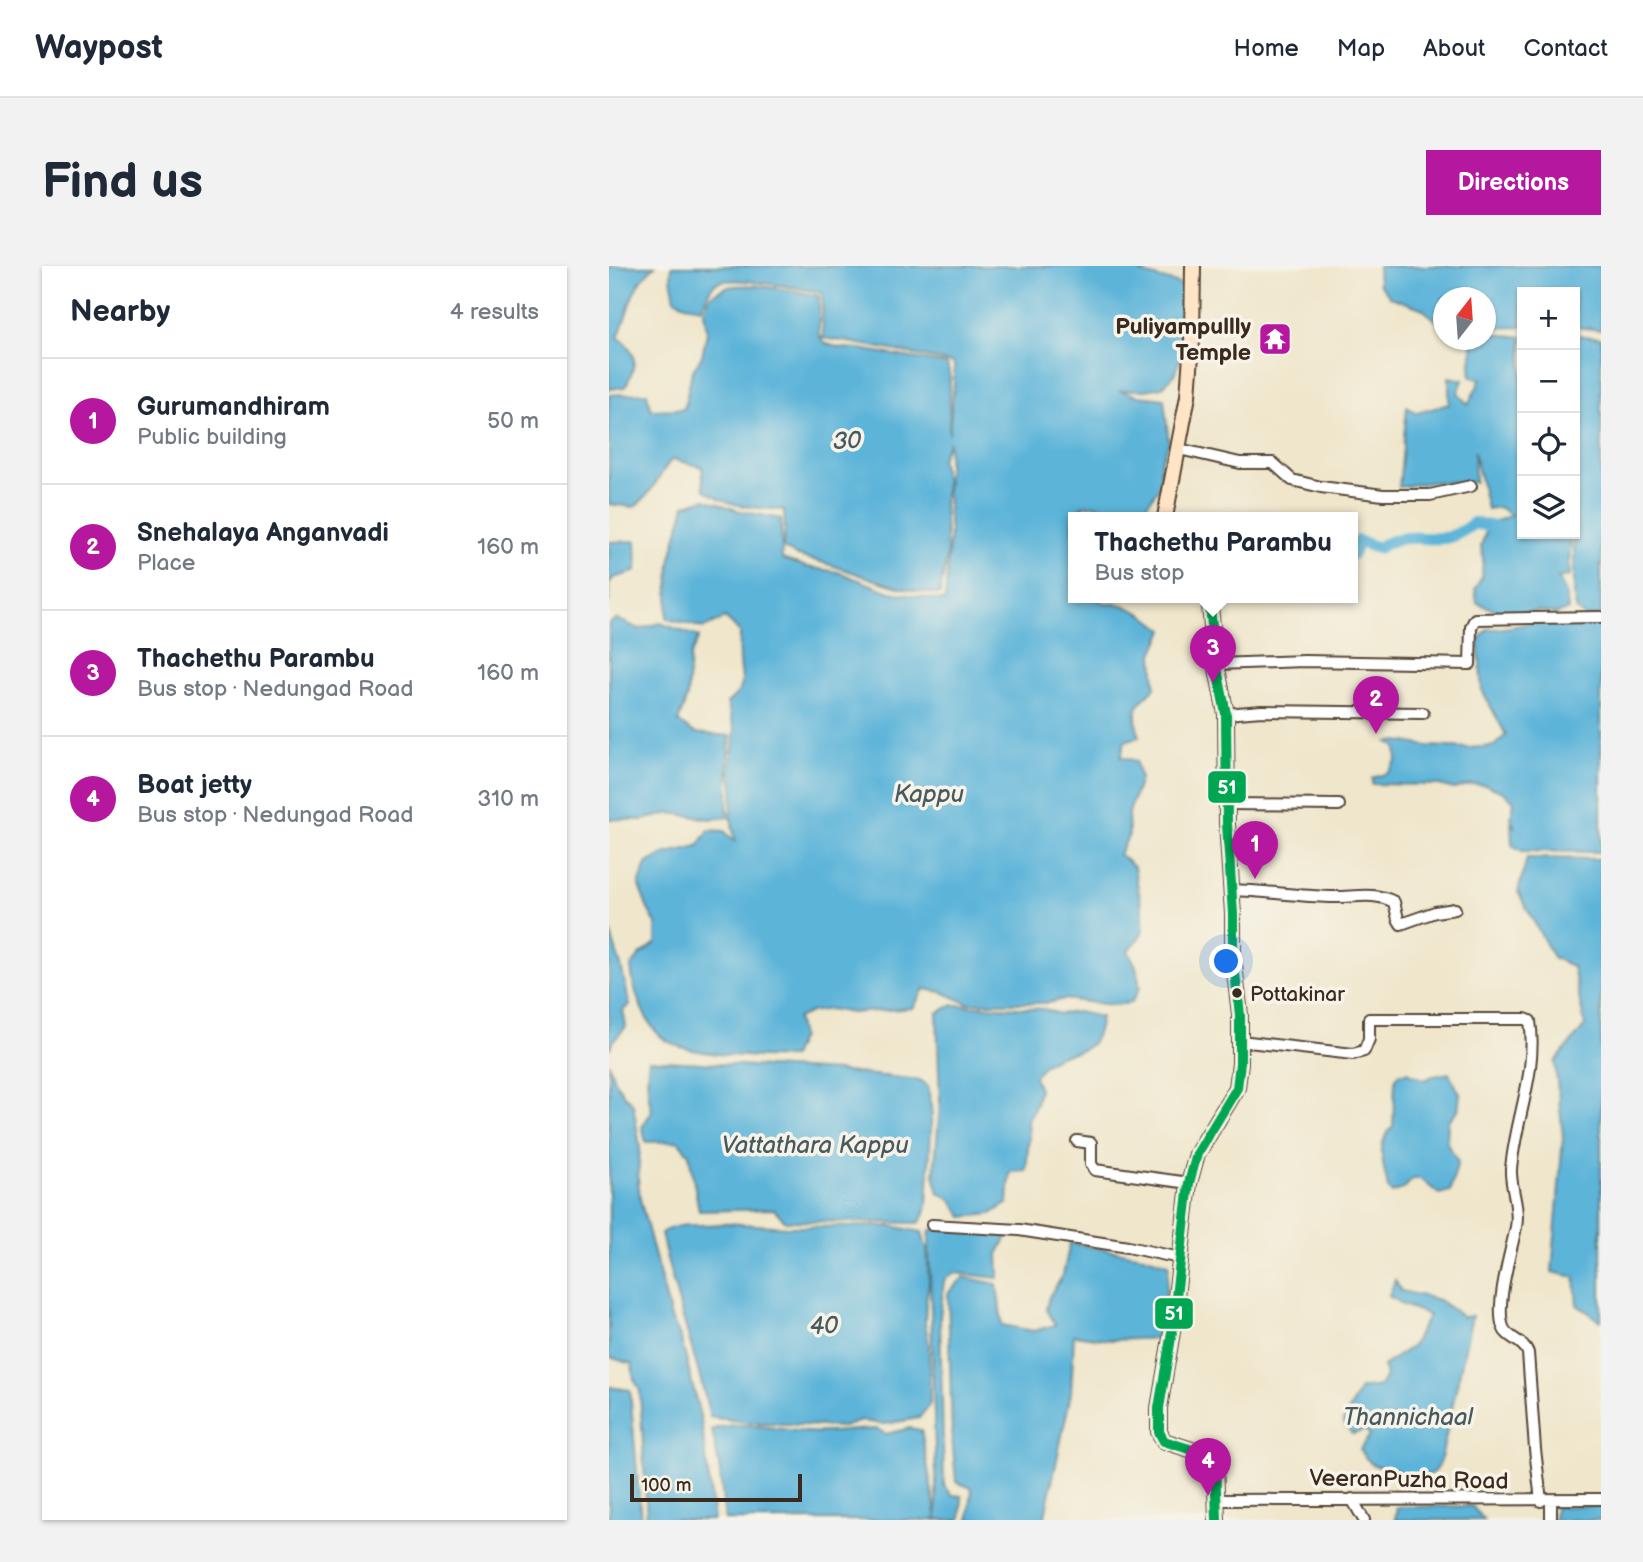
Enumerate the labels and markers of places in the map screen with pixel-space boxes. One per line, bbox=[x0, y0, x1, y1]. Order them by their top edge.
place label: Puliyampullly Temple bbox=[1115, 313, 1251, 367]
temple icon: Puliyampullly Temple bbox=[1256, 320, 1294, 358]
pin: 3 bbox=[1190, 625, 1236, 683]
pin: 2 bbox=[1353, 676, 1399, 734]
pin: 1 bbox=[1232, 821, 1278, 879]
place label: Pottakinar bbox=[1250, 982, 1345, 1007]
marker: Pottakinar bbox=[1230, 986, 1244, 1000]
pin: 4 bbox=[1185, 1438, 1231, 1496]

